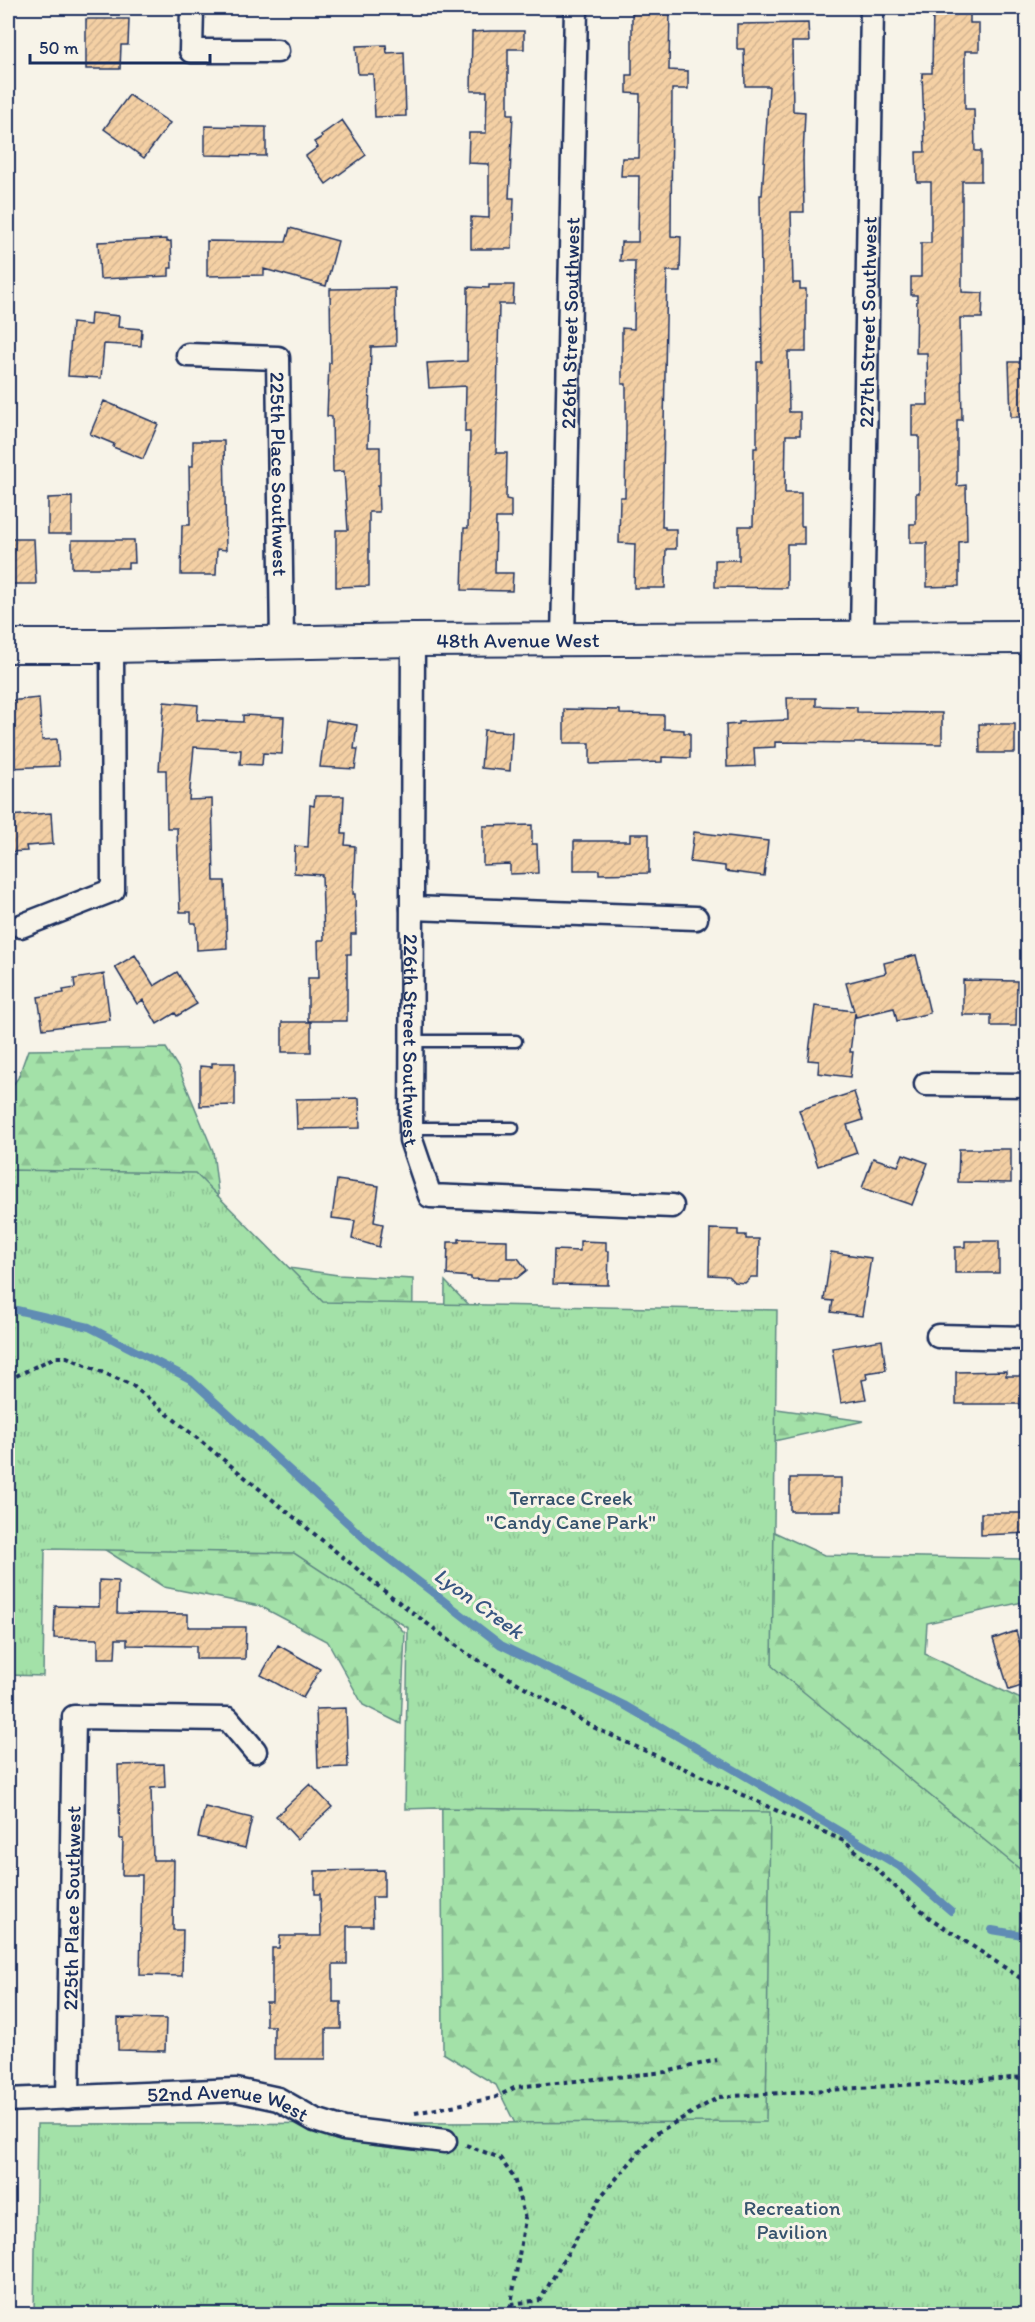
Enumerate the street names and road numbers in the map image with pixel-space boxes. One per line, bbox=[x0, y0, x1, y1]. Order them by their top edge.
street label: 227th Street Southwest bbox=[853, 216, 881, 428]
street label: 226th Street Southwest bbox=[555, 217, 584, 429]
street label: 225th Place Southwest bbox=[266, 371, 294, 577]
street label: 48th Avenue West bbox=[436, 627, 600, 652]
street label: 226th Street Southwest bbox=[399, 934, 425, 1150]
street label: 225th Place Southwest bbox=[57, 1805, 85, 2011]
street label: 52nd Avenue West bbox=[146, 2077, 314, 2127]

